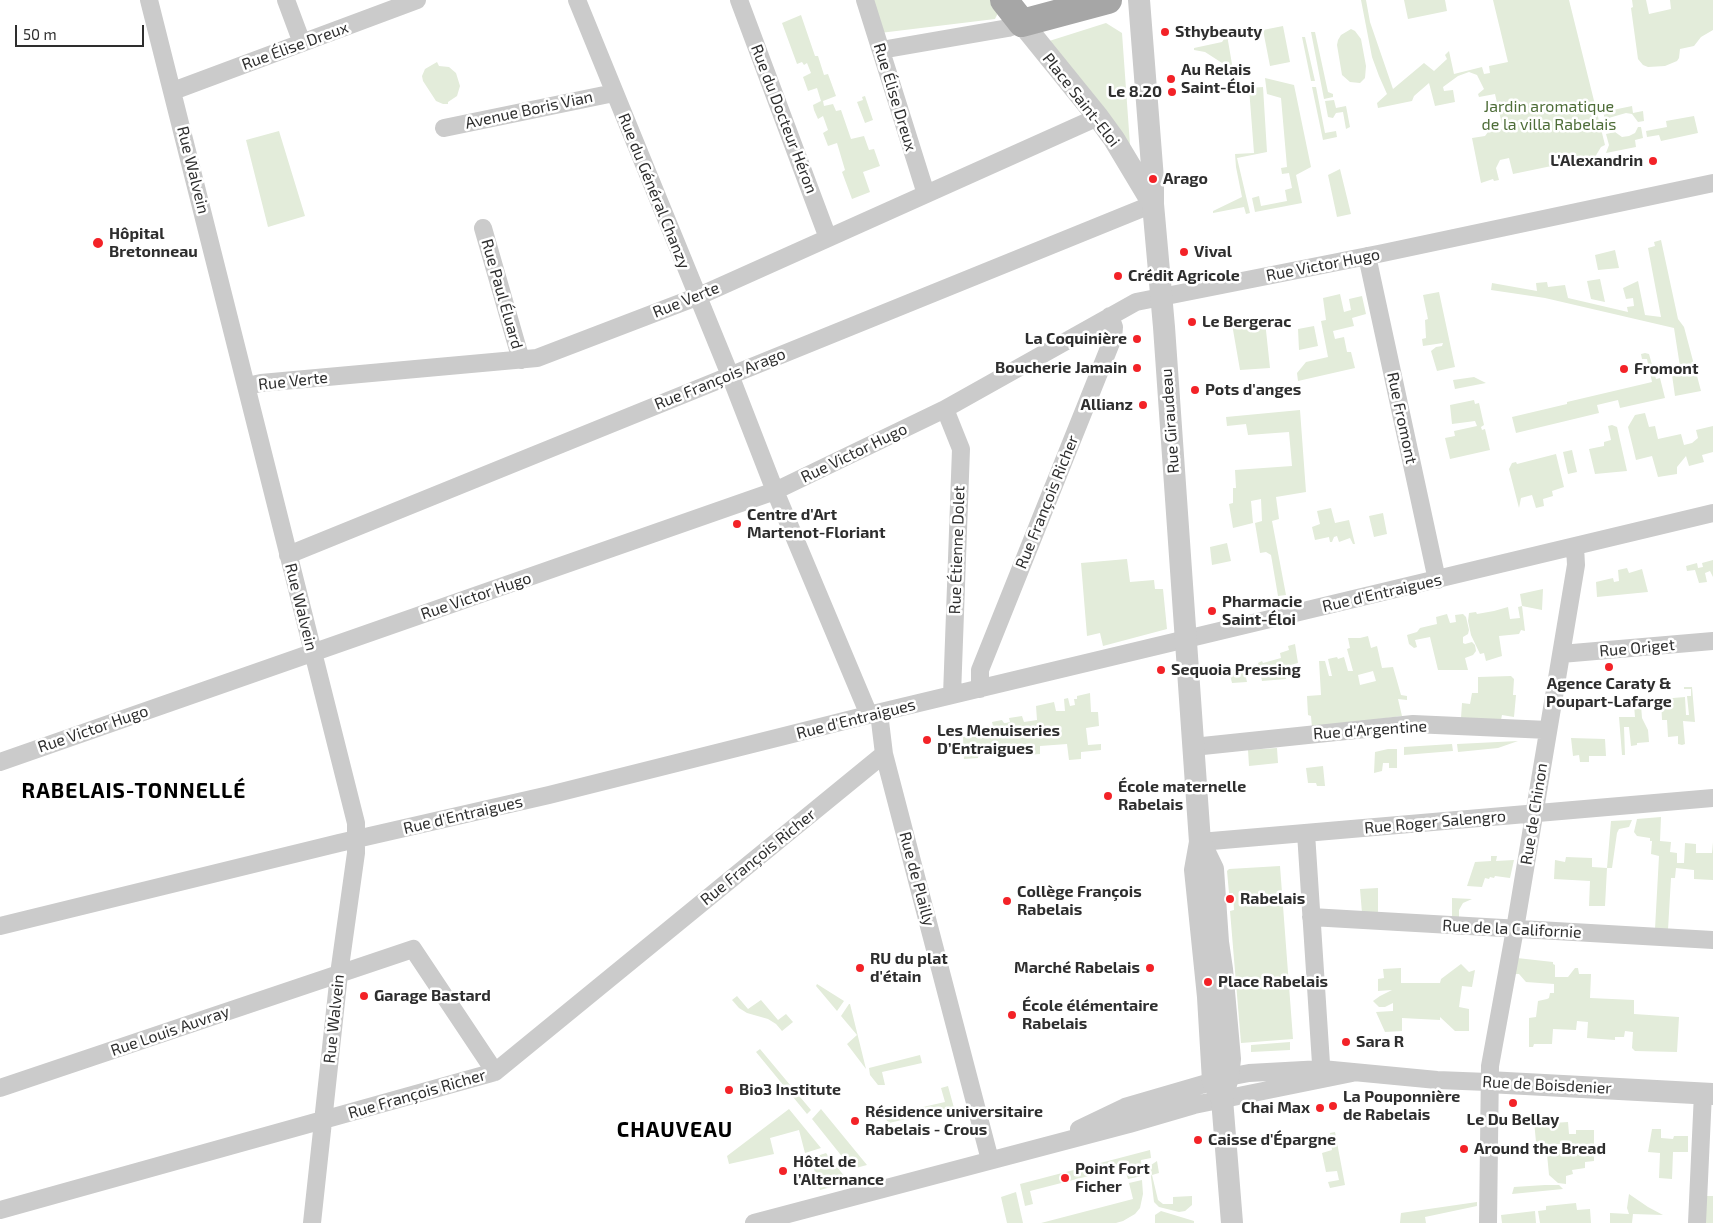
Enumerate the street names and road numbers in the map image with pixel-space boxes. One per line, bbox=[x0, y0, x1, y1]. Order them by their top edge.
street label: Rue Élise Dreux bbox=[239, 18, 351, 74]
street label: Rue Élise Dreux bbox=[869, 41, 921, 153]
street label: Rue du Docteur Héron bbox=[747, 42, 821, 196]
street label: Place Saint-Eloi bbox=[1038, 49, 1124, 151]
street label: Avenue Boris Vian bbox=[463, 87, 595, 133]
street label: Rue du Général Chanzy bbox=[614, 110, 694, 272]
street label: Rue Walvein bbox=[173, 124, 213, 216]
street label: Rue Paul Éluard bbox=[477, 237, 527, 351]
street label: Rue Victor Hugo bbox=[1264, 245, 1382, 285]
street label: Rue Verte bbox=[650, 278, 722, 322]
street label: Rue François Arago bbox=[652, 344, 788, 414]
street label: Rue Verte bbox=[257, 368, 329, 394]
street label: Rue Giraudeau bbox=[1157, 368, 1183, 474]
street label: Rue Fromont bbox=[1383, 370, 1421, 466]
street label: Rue Victor Hugo bbox=[798, 419, 910, 487]
street label: Rue François Richer bbox=[1011, 432, 1083, 572]
street label: Rue Étienne Dolet bbox=[945, 485, 969, 615]
street label: Rue Walvein bbox=[281, 561, 321, 653]
street label: Rue Victor Hugo bbox=[418, 568, 534, 624]
street label: Rue d'Entraigues bbox=[1320, 570, 1444, 616]
street label: Rue Origet bbox=[1598, 635, 1676, 661]
street label: Rue d'Entraigues bbox=[795, 695, 917, 743]
street label: Rue Victor Hugo bbox=[35, 701, 151, 757]
street label: Rue d'Argentine bbox=[1312, 716, 1428, 744]
street label: Rue de Chinon bbox=[1516, 762, 1552, 866]
street label: Rue d'Entraigues bbox=[401, 792, 525, 838]
street label: Rue François Richer bbox=[697, 805, 819, 909]
street label: Rue Roger Salengro bbox=[1363, 806, 1507, 838]
street label: Rue de Plailly bbox=[895, 830, 939, 928]
street label: Rue de la Californie bbox=[1442, 916, 1582, 942]
street label: Rue Walvein bbox=[320, 973, 348, 1065]
street label: Rue Louis Auvray bbox=[108, 1002, 232, 1060]
street label: Rue François Richer bbox=[346, 1065, 488, 1123]
street label: Rue de Boisdenier bbox=[1482, 1072, 1612, 1098]

